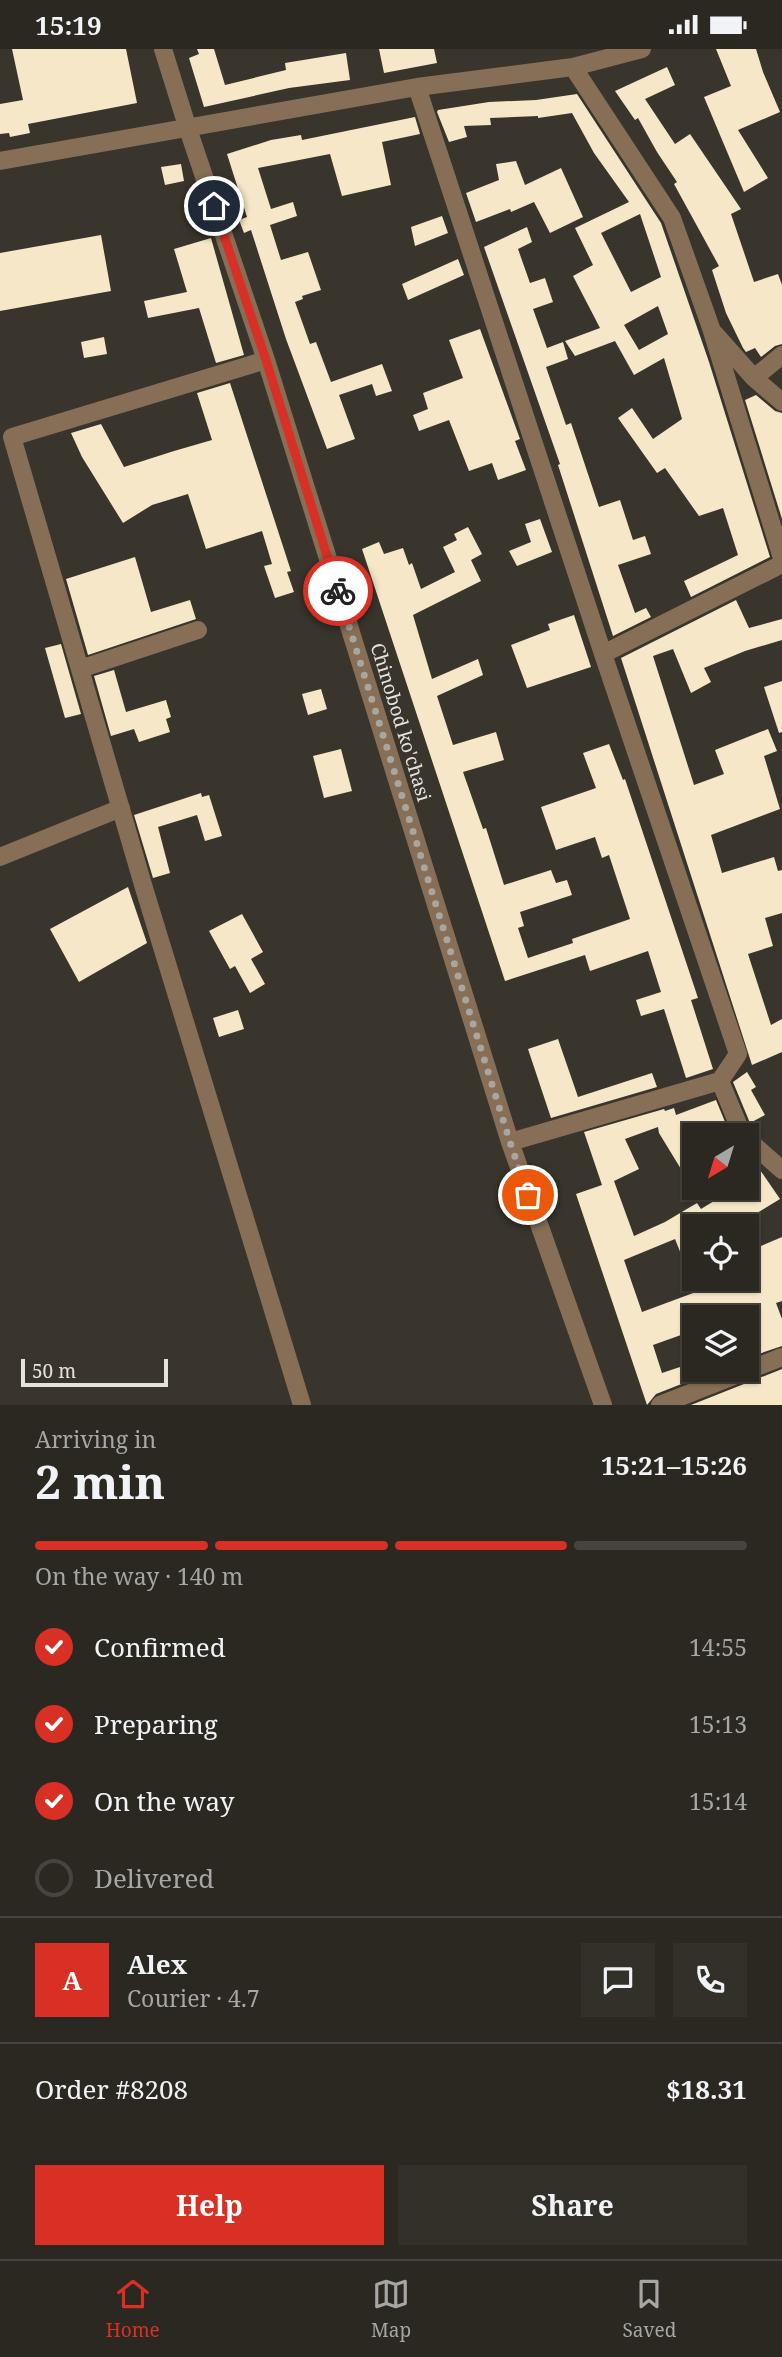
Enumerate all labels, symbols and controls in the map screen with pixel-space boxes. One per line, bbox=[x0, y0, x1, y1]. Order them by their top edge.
text: 15:19 bbox=[35, 7, 102, 43]
pin bbox=[184, 176, 244, 236]
icon: home bbox=[195, 187, 233, 225]
courier bbox=[303, 556, 373, 626]
icon: bike bbox=[319, 572, 357, 610]
street label: Chinobod ko'chasi bbox=[365, 640, 437, 804]
north arrow bbox=[682, 1123, 760, 1201]
map controls bbox=[682, 1123, 759, 1382]
pin bbox=[498, 1165, 558, 1225]
icon: bag bbox=[509, 1176, 547, 1214]
button: locate bbox=[682, 1214, 759, 1291]
button: layers bbox=[682, 1305, 759, 1382]
scale bar bbox=[21, 1356, 168, 1388]
text: 50 m bbox=[32, 1358, 76, 1384]
text: Arriving in bbox=[35, 1423, 156, 1455]
text: 15:21–15:26 bbox=[601, 1447, 747, 1483]
text: 2 min bbox=[35, 1450, 165, 1512]
text: On the way · 140 m bbox=[35, 1560, 243, 1592]
icon: check bbox=[35, 1628, 73, 1666]
text: Confirmed bbox=[94, 1629, 226, 1665]
text: 14:55 bbox=[689, 1631, 747, 1663]
icon: check bbox=[35, 1705, 73, 1743]
text: Preparing bbox=[94, 1706, 218, 1742]
text: 15:13 bbox=[689, 1708, 747, 1740]
icon: check bbox=[35, 1782, 73, 1820]
text: On the way bbox=[94, 1783, 234, 1819]
text: 15:14 bbox=[689, 1785, 747, 1817]
text: Delivered bbox=[94, 1860, 214, 1896]
button: chat bbox=[581, 1943, 655, 2017]
button: phone bbox=[673, 1943, 747, 2017]
text: Alex bbox=[127, 1946, 187, 1982]
text: A bbox=[62, 1962, 82, 1998]
text: Courier · 4.7 bbox=[127, 1982, 260, 2014]
text: Order #8208 bbox=[35, 2071, 188, 2107]
text: $18.31 bbox=[666, 2071, 747, 2107]
button: Help bbox=[35, 2165, 384, 2245]
button: Share bbox=[398, 2165, 747, 2245]
tab: Home bbox=[106, 2275, 160, 2343]
tab: Map bbox=[371, 2275, 411, 2343]
tab: Saved bbox=[622, 2275, 676, 2343]

